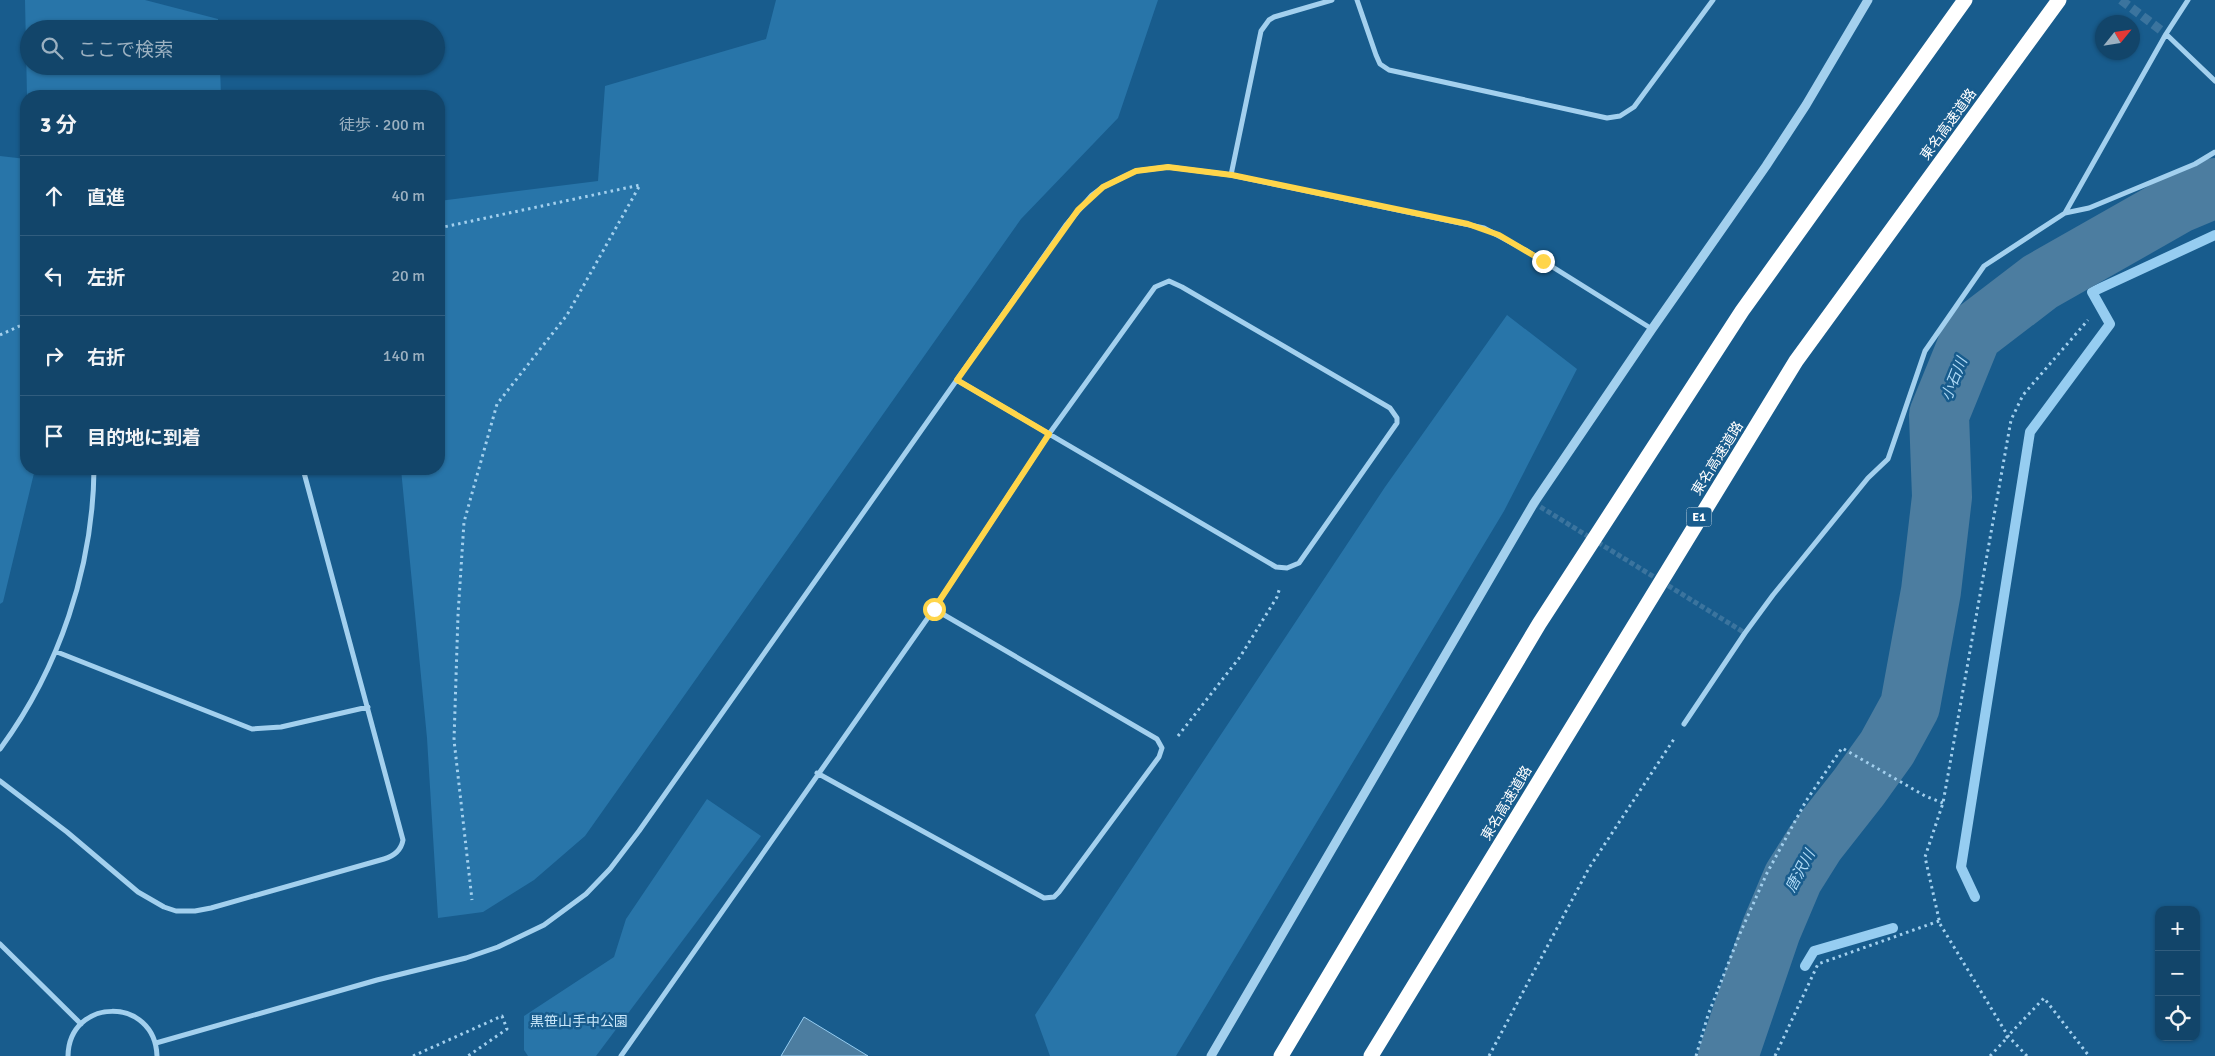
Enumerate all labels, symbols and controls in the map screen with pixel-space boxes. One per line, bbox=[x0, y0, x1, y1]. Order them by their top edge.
north arrow bbox=[2095, 15, 2140, 60]
search box bbox=[20, 20, 445, 75]
icon: search bbox=[38, 34, 66, 62]
text: ここで検索 bbox=[78, 38, 173, 62]
street label: 東名高速道路 bbox=[1917, 85, 1980, 163]
text: 3 分 bbox=[40, 112, 77, 138]
text: 徒歩 · 200 m bbox=[339, 115, 425, 135]
icon: ahead bbox=[40, 182, 68, 210]
text: 直進 bbox=[87, 186, 125, 210]
text: 40 m bbox=[391, 186, 425, 206]
route end bbox=[1532, 250, 1555, 273]
icon: left bbox=[40, 262, 68, 290]
text: 左折 bbox=[87, 266, 125, 290]
text: 20 m bbox=[391, 266, 425, 286]
icon: right bbox=[40, 342, 68, 370]
text: 右折 bbox=[87, 346, 125, 370]
text: 140 m bbox=[383, 346, 425, 366]
water label: 小石川 bbox=[1937, 353, 1972, 403]
street label: 東名高速道路 bbox=[1688, 418, 1747, 498]
icon: arrive bbox=[40, 422, 68, 450]
text: 目的地に到着 bbox=[87, 426, 201, 450]
road number: E1 bbox=[1686, 508, 1712, 526]
route start bbox=[923, 598, 946, 621]
street label: 東名高速道路 bbox=[1478, 763, 1535, 844]
water label: 唐沢川 bbox=[1781, 845, 1819, 895]
map controls bbox=[2155, 906, 2200, 1041]
button: + bbox=[2155, 906, 2200, 951]
button: − bbox=[2155, 951, 2200, 996]
button: locate bbox=[2155, 996, 2200, 1041]
park label: 黒笹山手中公園 bbox=[530, 1013, 628, 1030]

